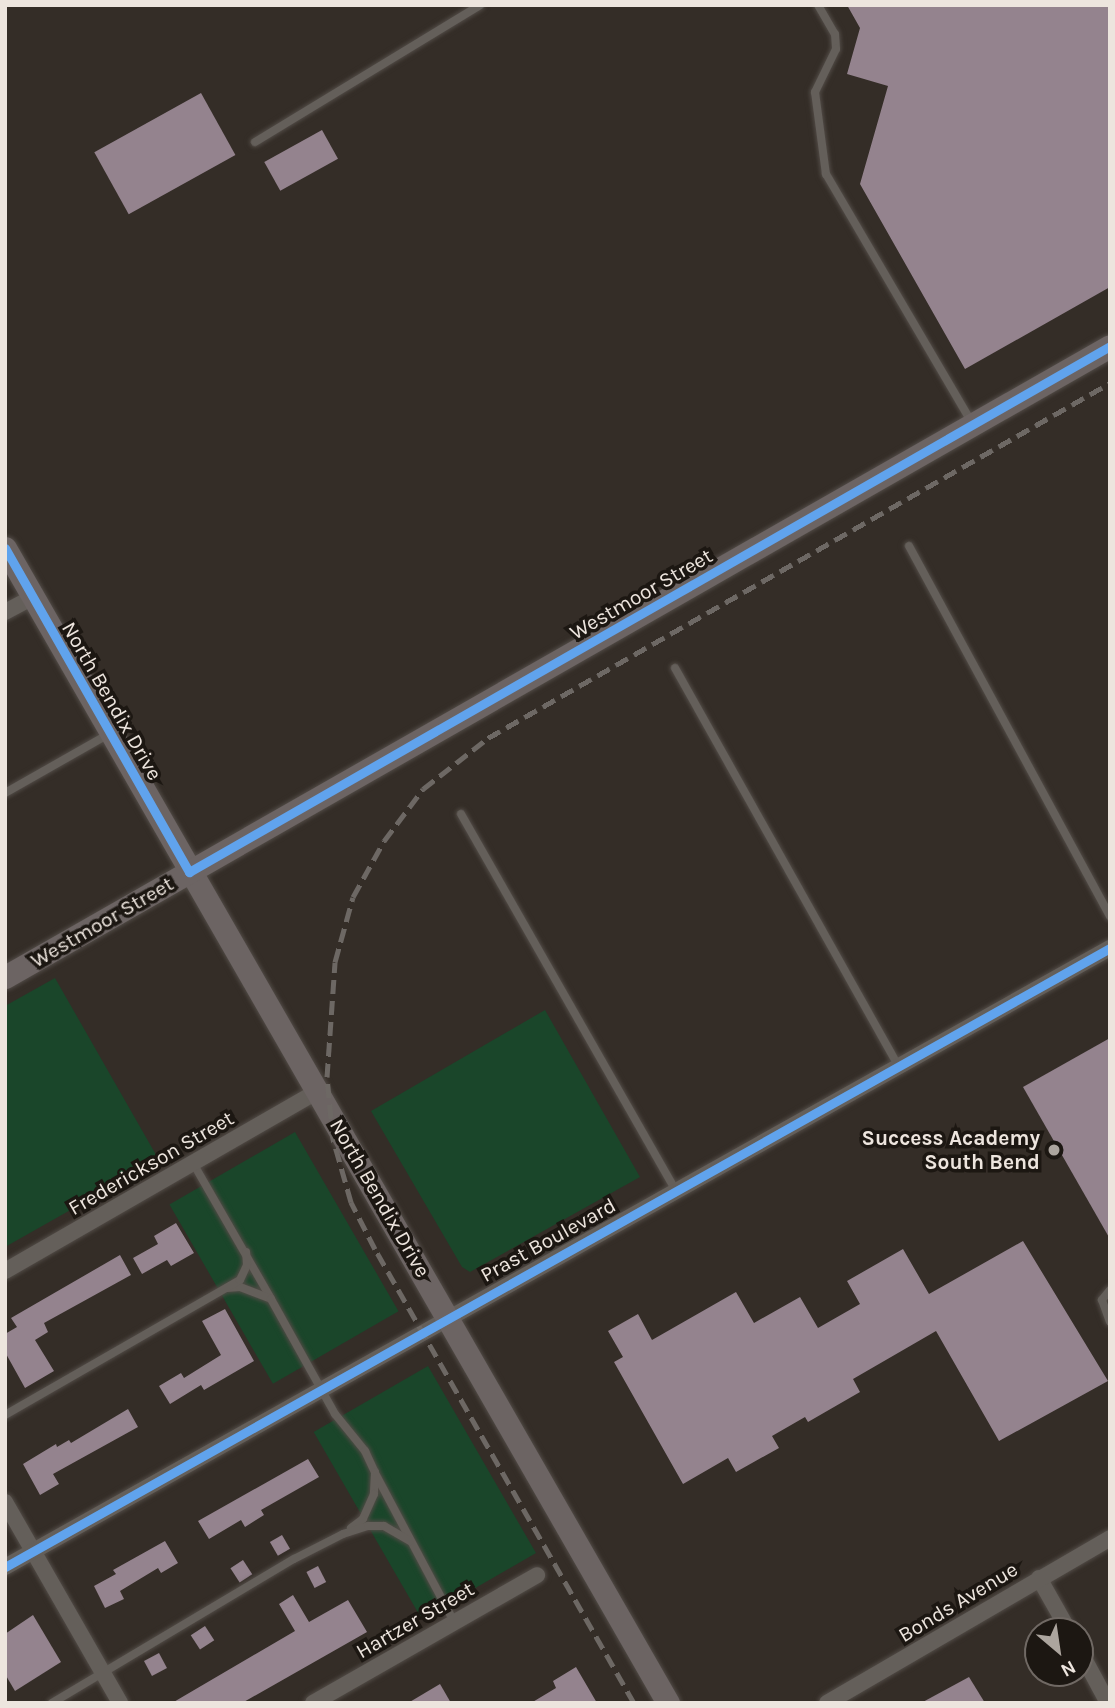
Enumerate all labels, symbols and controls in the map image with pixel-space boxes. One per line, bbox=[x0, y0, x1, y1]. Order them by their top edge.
street label: Westmoor Street bbox=[565, 543, 717, 645]
street label: North Bendix Drive bbox=[56, 617, 168, 785]
street label: Westmoor Street bbox=[26, 871, 178, 973]
street label: Frederickson Street bbox=[64, 1105, 238, 1221]
street label: North Bendix Drive bbox=[324, 1114, 436, 1282]
place label: Success Academy South Bend bbox=[862, 1125, 1040, 1175]
marker: Success Academy South Bend bbox=[1046, 1142, 1062, 1158]
street label: Prast Boulevard bbox=[476, 1192, 620, 1288]
street label: Bonds Avenue bbox=[894, 1556, 1022, 1648]
street label: Hartzer Street bbox=[352, 1576, 478, 1664]
north arrow bbox=[1024, 1617, 1094, 1687]
text: N bbox=[1057, 1656, 1080, 1682]

